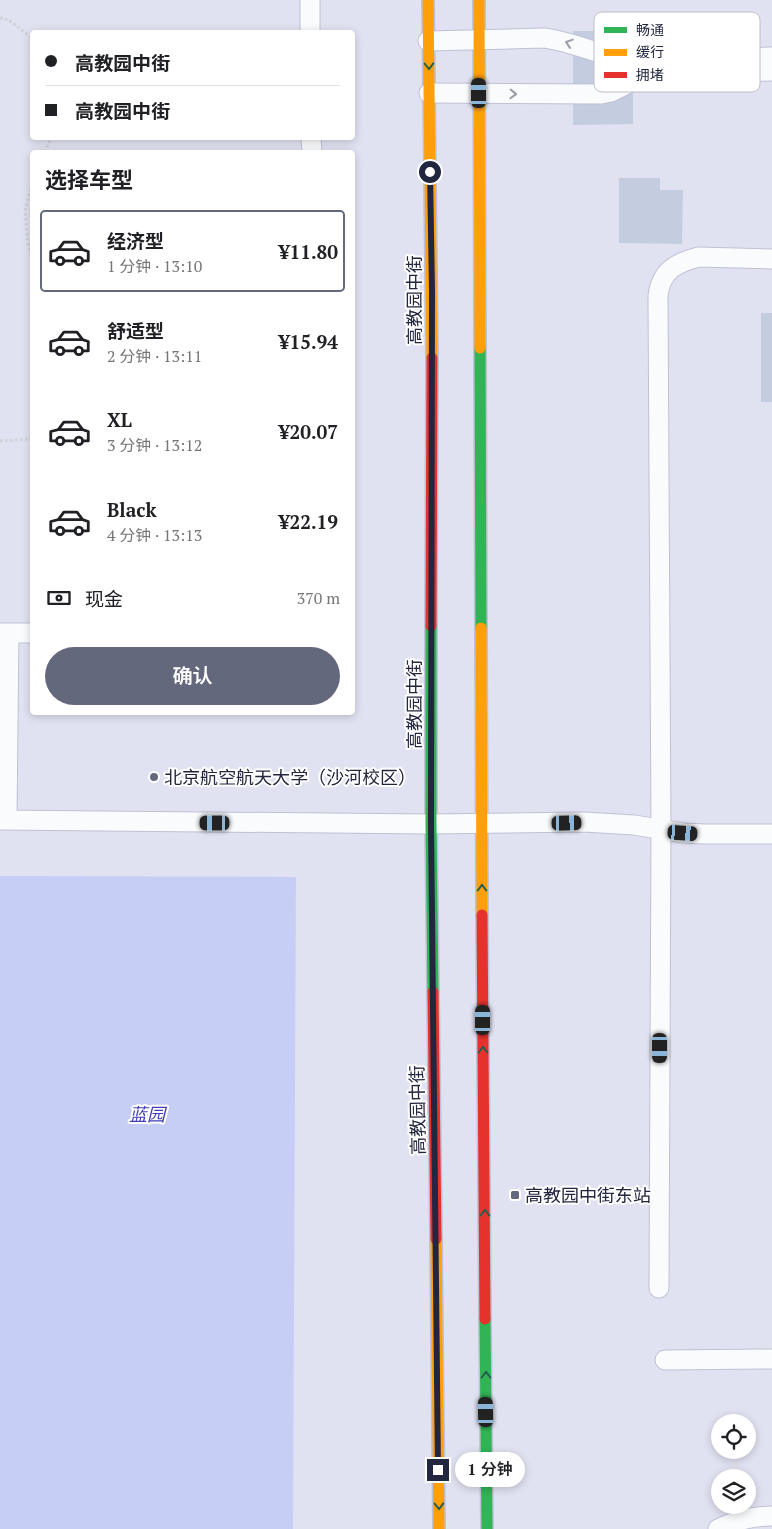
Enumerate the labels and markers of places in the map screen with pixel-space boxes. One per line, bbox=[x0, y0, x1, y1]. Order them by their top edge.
place label: 北京航空航天大学（沙河校区） bbox=[164, 765, 416, 789]
marker: 北京航空航天大学（沙河校区） bbox=[148, 771, 160, 783]
place label: 高教园中街东站 bbox=[525, 1183, 651, 1207]
marker: 高教园中街东站 bbox=[509, 1189, 521, 1201]

